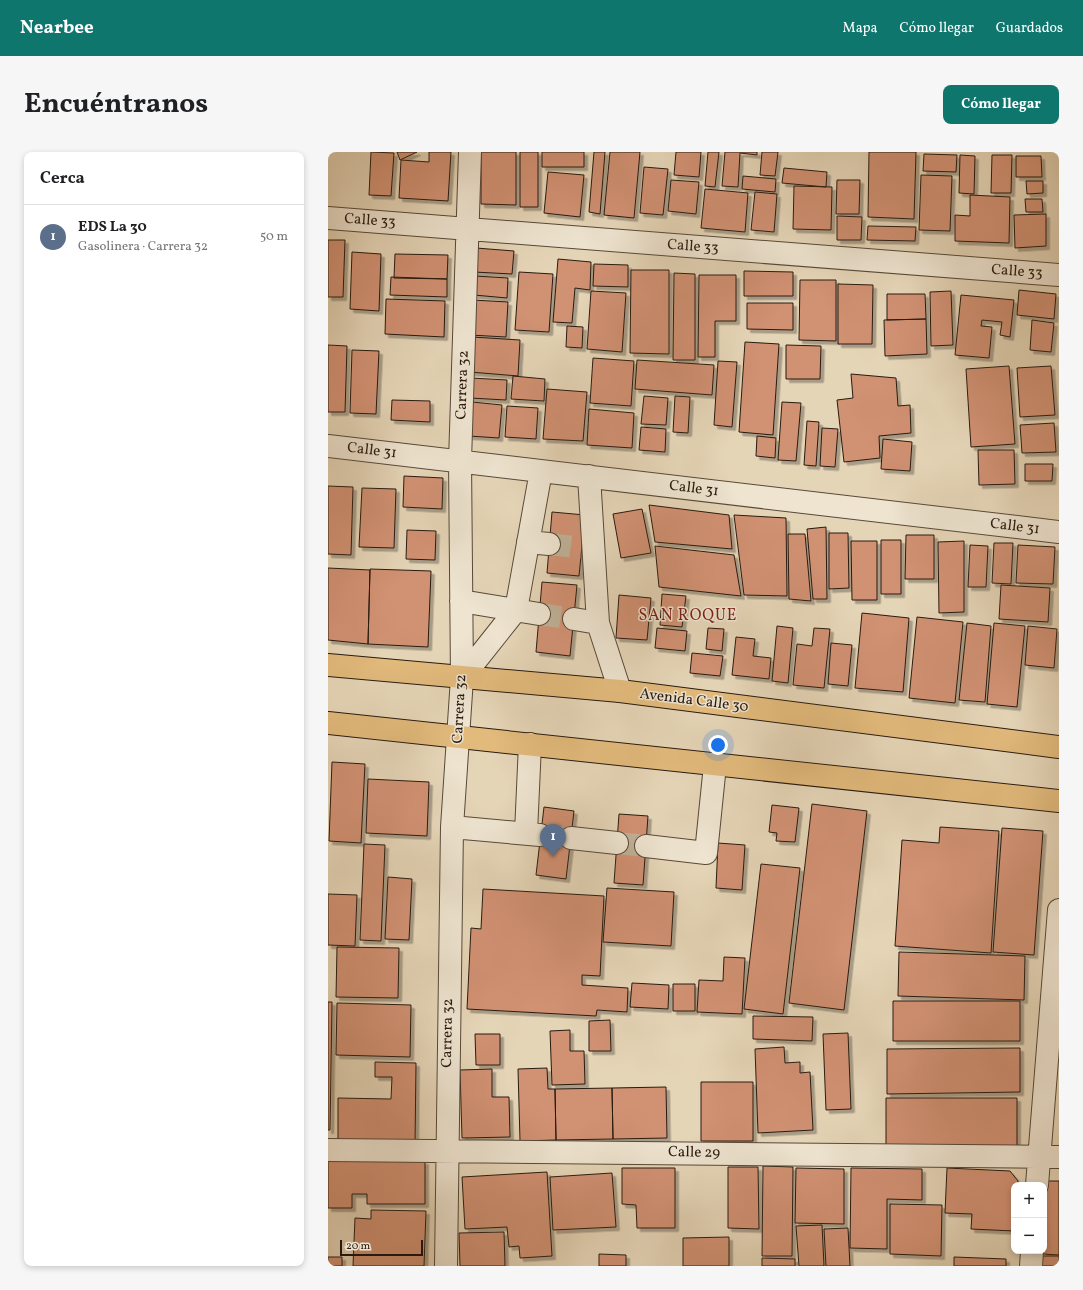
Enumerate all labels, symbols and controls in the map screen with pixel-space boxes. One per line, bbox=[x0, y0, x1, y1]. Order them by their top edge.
text: Nearbee bbox=[20, 15, 94, 41]
text: Mapa bbox=[843, 19, 878, 38]
text: Cómo llegar bbox=[900, 19, 974, 38]
text: Guardados bbox=[996, 19, 1063, 38]
text: Encuéntranos bbox=[24, 85, 208, 124]
button: Cómo llegar bbox=[943, 85, 1059, 124]
text: Cerca bbox=[40, 167, 85, 190]
street label: Calle 33 bbox=[344, 209, 396, 233]
text: EDS La 30 bbox=[78, 217, 147, 238]
text: 1 bbox=[50, 228, 56, 246]
text: 50 m bbox=[260, 228, 288, 246]
street label: Calle 33 bbox=[667, 235, 719, 259]
text: Gasolinera · Carrera 32 bbox=[78, 238, 208, 256]
street label: Calle 33 bbox=[991, 260, 1043, 284]
street label: Carrera 32 bbox=[451, 350, 475, 420]
street label: Calle 31 bbox=[346, 438, 398, 464]
street label: Calle 31 bbox=[668, 476, 720, 502]
street label: Calle 31 bbox=[989, 514, 1041, 540]
district label: SAN ROQUE bbox=[639, 605, 737, 627]
street label: Carrera 32 bbox=[448, 674, 472, 744]
street label: Avenida Calle 30 bbox=[638, 684, 750, 718]
your location bbox=[708, 735, 728, 755]
pin: 1 bbox=[540, 824, 566, 857]
street label: Carrera 32 bbox=[437, 998, 459, 1068]
street label: Calle 29 bbox=[668, 1142, 720, 1164]
map controls bbox=[1011, 1182, 1047, 1254]
button: + bbox=[1011, 1182, 1047, 1218]
button: − bbox=[1011, 1218, 1047, 1254]
scale bar bbox=[340, 1238, 423, 1257]
text: 20 m bbox=[346, 1239, 370, 1254]

